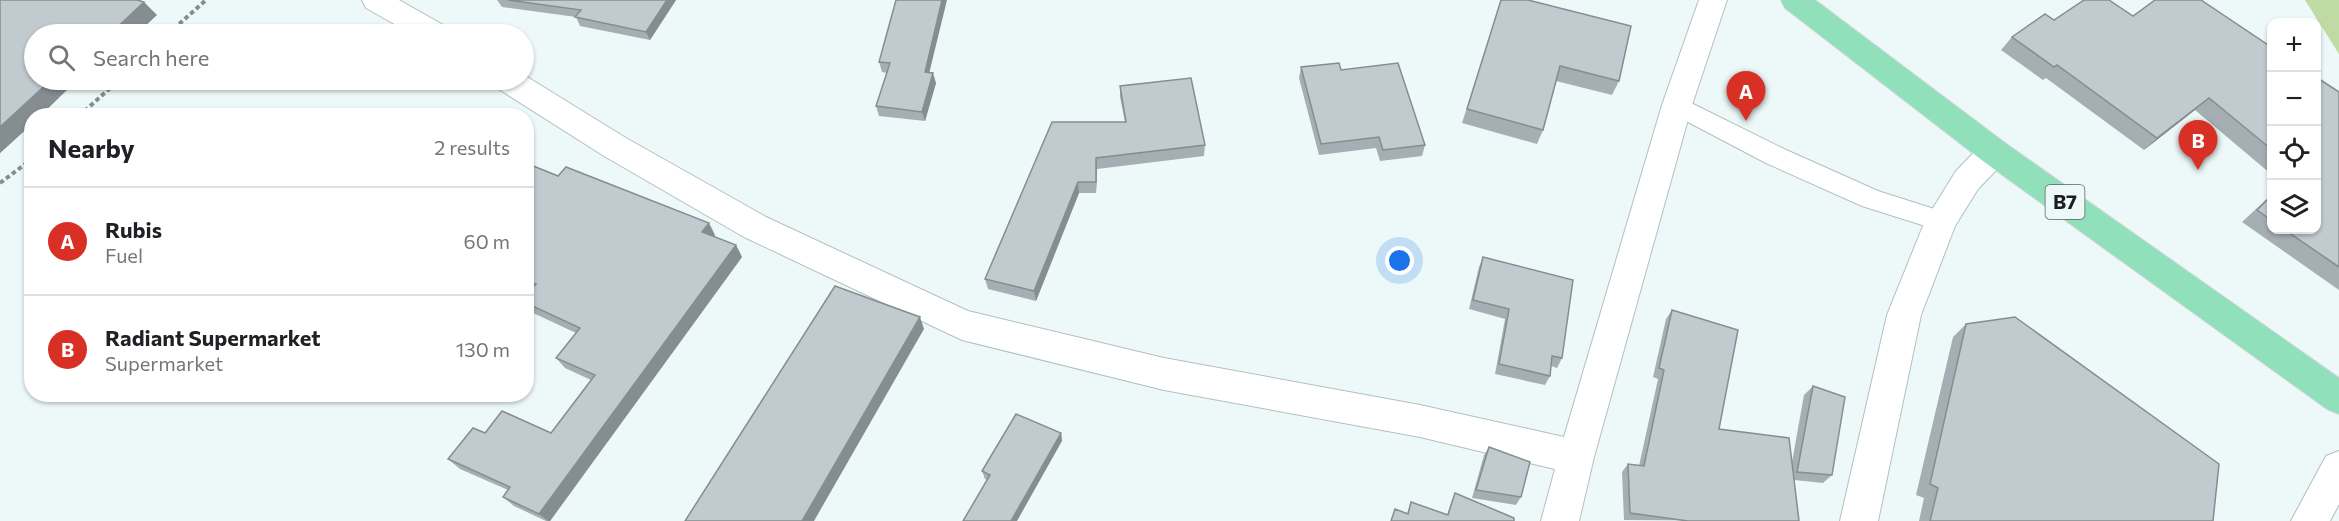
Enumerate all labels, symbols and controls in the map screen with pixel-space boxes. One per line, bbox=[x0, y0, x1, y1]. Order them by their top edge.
map controls bbox=[2267, 18, 2321, 234]
button: + bbox=[2267, 18, 2321, 72]
search box bbox=[24, 24, 534, 90]
icon: search bbox=[45, 41, 78, 74]
text: Search here bbox=[93, 44, 209, 71]
pin: A bbox=[1726, 72, 1766, 121]
button: − bbox=[2267, 72, 2321, 126]
pin: B bbox=[2178, 120, 2218, 170]
button: locate bbox=[2267, 126, 2321, 180]
text: Nearby bbox=[48, 132, 135, 163]
text: 2 results bbox=[434, 135, 510, 159]
button: layers bbox=[2267, 180, 2321, 234]
road number: B7 bbox=[2046, 185, 2084, 219]
text: Rubis bbox=[105, 216, 162, 243]
text: A bbox=[60, 229, 75, 253]
text: 60 m bbox=[464, 229, 510, 253]
text: Fuel bbox=[105, 243, 143, 267]
your location bbox=[1385, 246, 1414, 275]
text: Radiant Supermarket bbox=[105, 324, 321, 351]
text: B bbox=[61, 337, 74, 361]
text: 130 m bbox=[456, 337, 510, 361]
text: Supermarket bbox=[105, 351, 223, 375]

